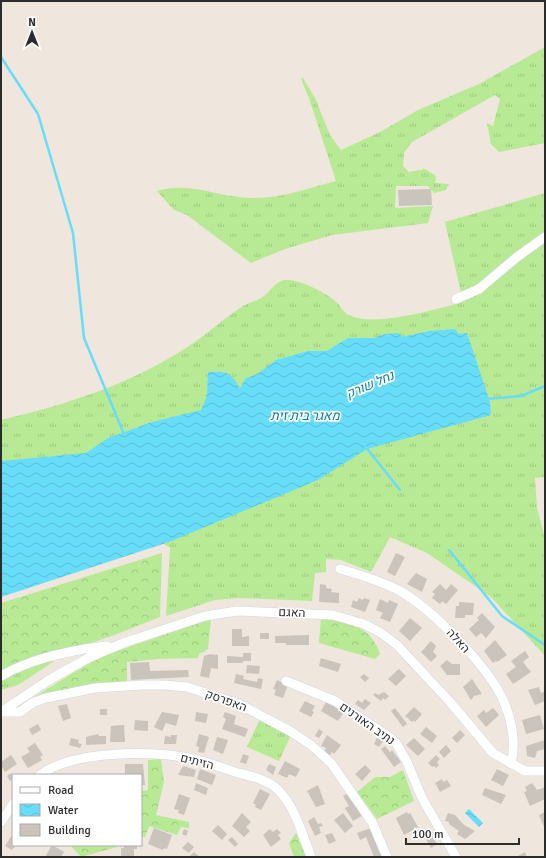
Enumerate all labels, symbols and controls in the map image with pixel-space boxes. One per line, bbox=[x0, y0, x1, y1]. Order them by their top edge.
north arrow bbox=[12, 12, 52, 52]
text: N bbox=[28, 16, 36, 29]
water label: נחל שורק bbox=[344, 367, 398, 402]
water label: מאגר בית זית bbox=[270, 408, 340, 424]
street label: האגם bbox=[278, 605, 306, 621]
street label: האלה bbox=[443, 626, 473, 656]
street label: האפרסק bbox=[203, 687, 249, 715]
street label: נתיב האורנים bbox=[336, 699, 398, 749]
street label: הזיתים bbox=[179, 751, 215, 773]
legend bbox=[12, 774, 142, 846]
text: Road bbox=[48, 783, 74, 798]
text: Water bbox=[48, 803, 79, 818]
scale bar bbox=[406, 820, 519, 846]
text: Building bbox=[48, 823, 91, 838]
text: 100 m bbox=[412, 827, 444, 842]

